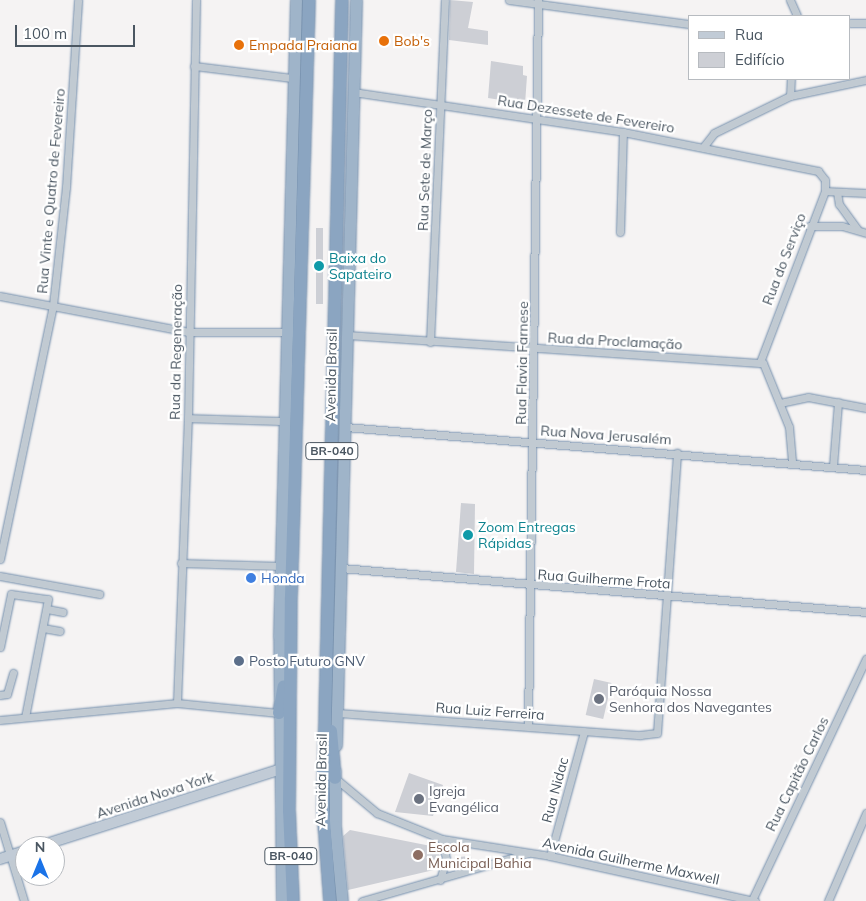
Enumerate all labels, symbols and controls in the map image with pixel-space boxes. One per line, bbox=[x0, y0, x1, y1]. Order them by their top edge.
scale bar bbox=[18, 15, 138, 47]
legend bbox=[688, 15, 851, 80]
text: 100 m bbox=[23, 24, 67, 43]
text: Rua bbox=[735, 25, 763, 44]
place label: Bob's bbox=[394, 33, 430, 49]
marker: Bob's bbox=[378, 35, 390, 47]
place label: Empada Praiana bbox=[249, 37, 357, 53]
marker: Empada Praiana bbox=[233, 39, 245, 51]
text: Edifício bbox=[735, 50, 785, 69]
street label: Rua Vinte e Quatro de Fevereiro bbox=[34, 88, 68, 294]
street label: Rua Dezessete de Fevereiro bbox=[496, 92, 676, 136]
street label: Rua Sete de Março bbox=[414, 109, 436, 231]
street label: Rua do Serviço bbox=[759, 211, 809, 307]
place label: Baixa do Sapateiro bbox=[329, 250, 392, 282]
marker: Baixa do Sapateiro bbox=[313, 260, 325, 272]
street label: Rua da Regeneração bbox=[166, 284, 186, 420]
street label: Rua Flavia Farnese bbox=[513, 301, 531, 425]
street label: Avenida Brasil bbox=[322, 328, 340, 422]
street label: Rua da Proclamação bbox=[547, 329, 683, 353]
street label: Rua Nova Jerusalém bbox=[540, 422, 672, 448]
road number: BR-040 bbox=[304, 442, 360, 461]
place label: Zoom Entregas Rápidas bbox=[478, 519, 576, 552]
marker: Zoom Entregas Rápidas bbox=[462, 529, 474, 541]
street label: Rua Guilherme Frota bbox=[537, 566, 671, 592]
place label: Honda bbox=[261, 570, 305, 586]
marker: Honda bbox=[245, 572, 257, 584]
place label: Posto Futuro GNV bbox=[249, 653, 365, 669]
marker: Posto Futuro GNV bbox=[233, 655, 245, 667]
place label: Paróquia Nossa Senhora dos Navegantes bbox=[609, 683, 772, 716]
marker: Paróquia Nossa Senhora dos Navegantes bbox=[593, 693, 605, 705]
street label: Rua Luiz Ferreira bbox=[435, 699, 545, 723]
street label: Rua Capitão Carlos bbox=[762, 714, 832, 834]
street label: Avenida Brasil bbox=[312, 733, 330, 827]
street label: Rua Nidac bbox=[538, 755, 572, 825]
street label: Avenida Nova York bbox=[94, 768, 216, 822]
place label: Igreja Evangélica bbox=[429, 783, 499, 816]
marker: Igreja Evangélica bbox=[413, 793, 425, 805]
street label: Avenida Guilherme Maxwell bbox=[541, 834, 721, 888]
north arrow bbox=[15, 836, 65, 886]
text: N bbox=[35, 838, 45, 856]
place label: Escola Municipal Bahia bbox=[428, 839, 532, 872]
road number: BR-040 bbox=[264, 846, 318, 866]
marker: Escola Municipal Bahia bbox=[412, 849, 424, 861]

